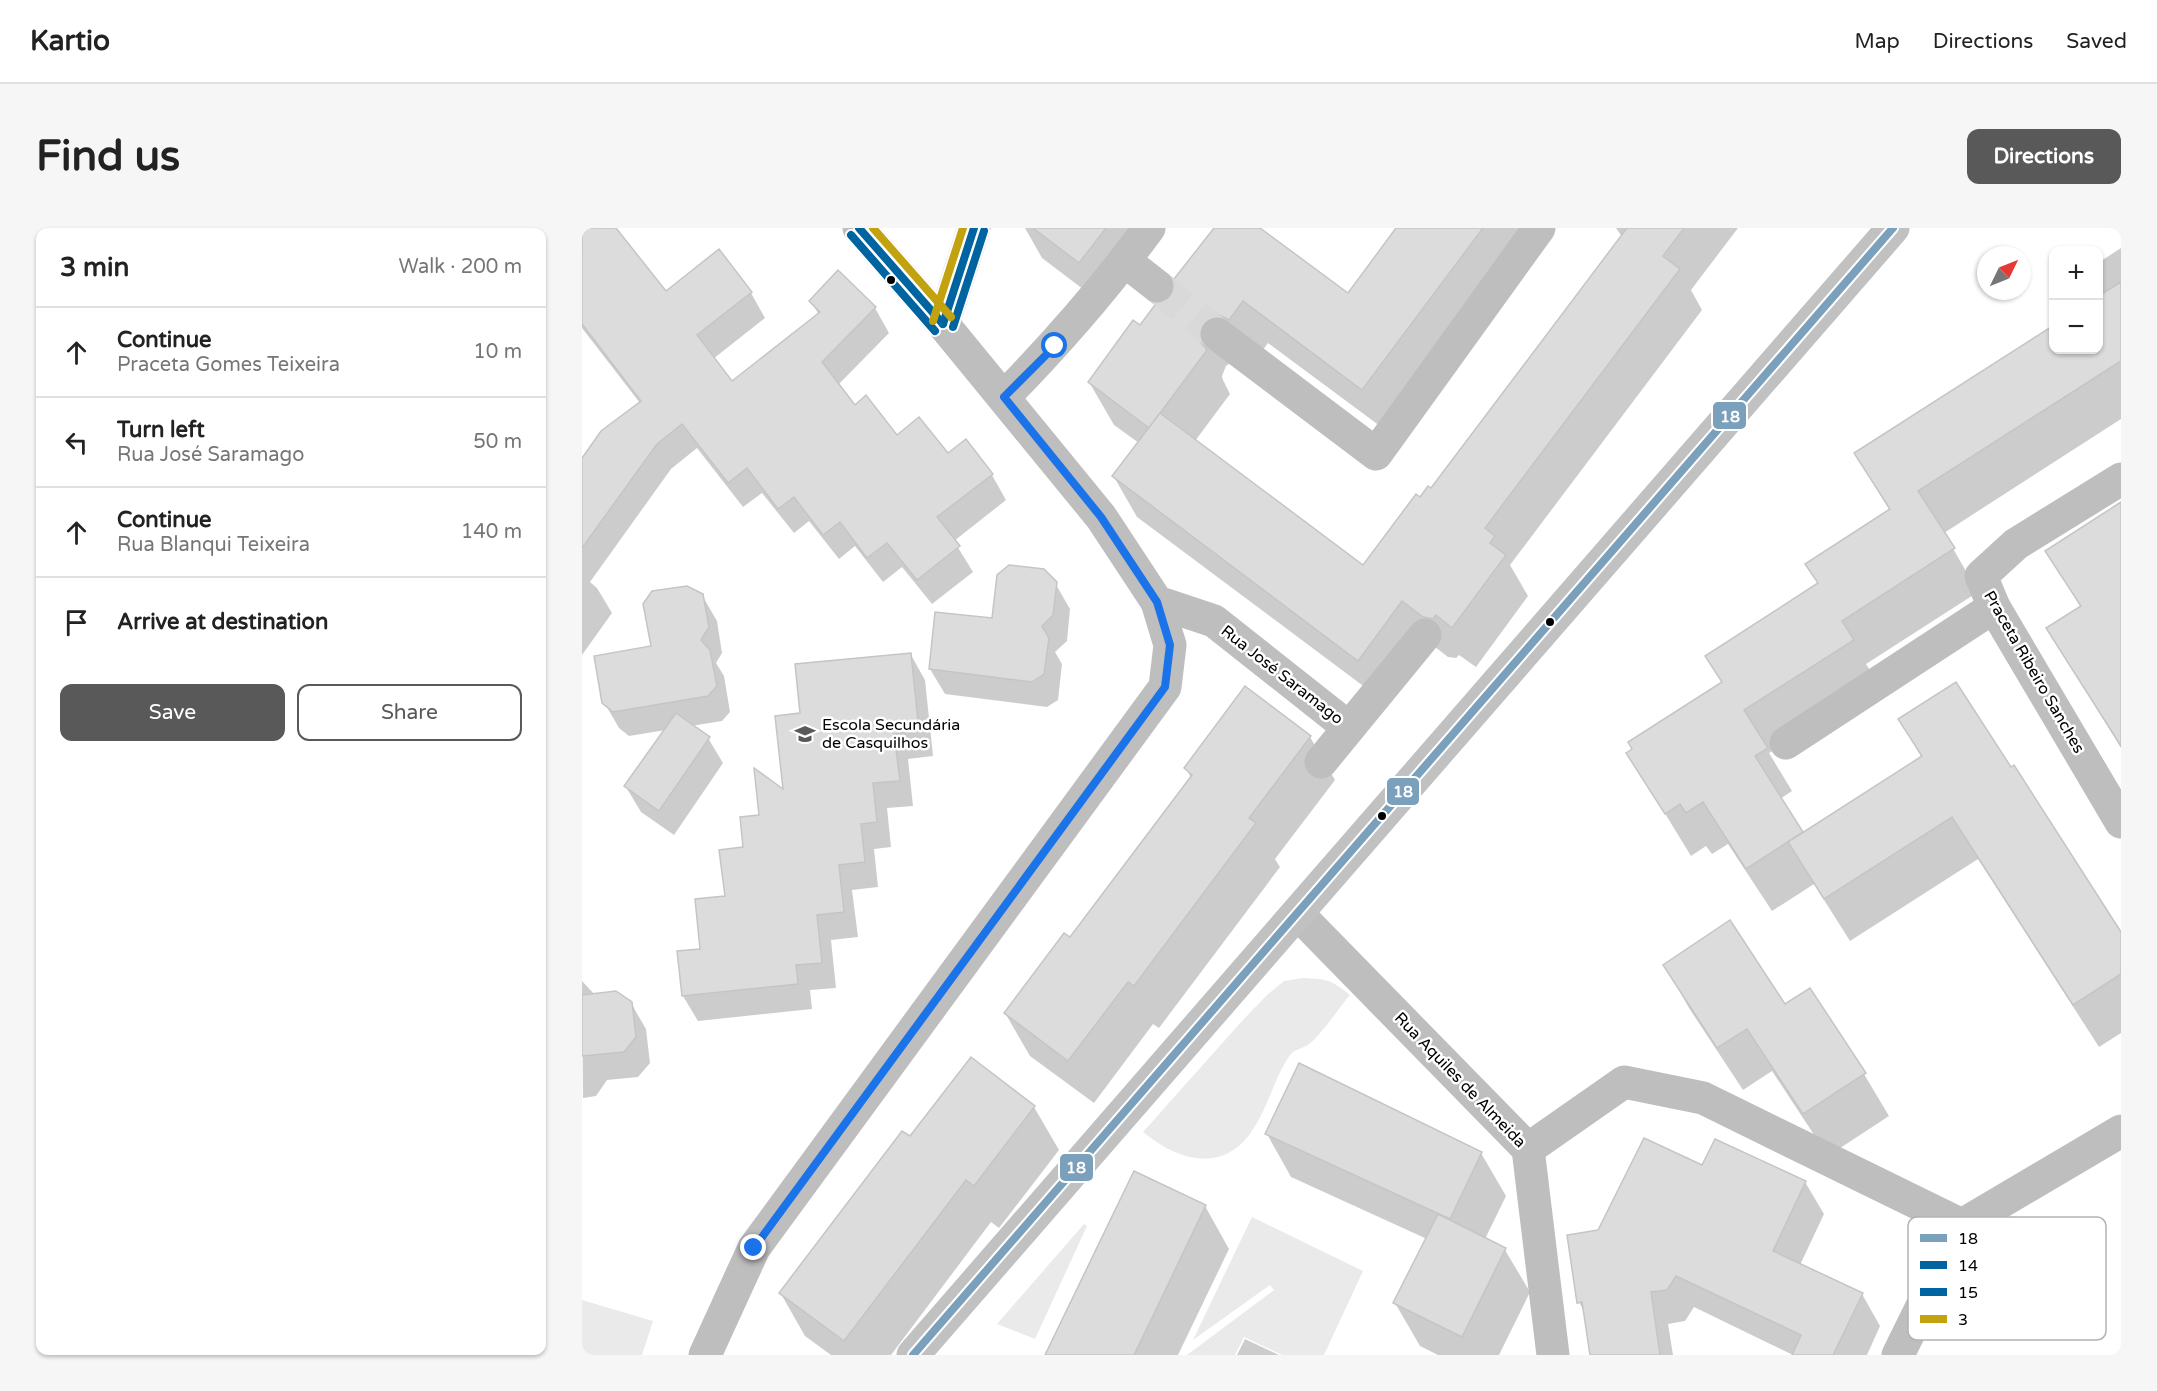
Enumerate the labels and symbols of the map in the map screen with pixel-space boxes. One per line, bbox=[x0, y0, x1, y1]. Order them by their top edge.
north arrow bbox=[1977, 246, 2031, 300]
unlabelled marker bbox=[885, 274, 897, 286]
route start bbox=[1041, 332, 1067, 358]
line badge: 18 bbox=[1712, 401, 1747, 430]
text: 18 bbox=[1720, 407, 1740, 427]
street label: Praceta Ribeiro Sanches bbox=[1979, 587, 2089, 757]
unlabelled marker bbox=[1544, 616, 1556, 628]
street label: Rua José Saramago bbox=[1217, 621, 1347, 729]
place label: Escola Secundária de Casquilhos bbox=[822, 715, 960, 753]
school or university icon: Escola Secundária de Casquilhos bbox=[793, 722, 817, 746]
line badge: 18 bbox=[1386, 777, 1420, 806]
text: 18 bbox=[1393, 782, 1413, 802]
unlabelled marker bbox=[1376, 810, 1388, 822]
street label: Rua Aquiles de Almeida bbox=[1390, 1008, 1530, 1152]
line badge: 18 bbox=[1059, 1153, 1094, 1182]
text: 18 bbox=[1066, 1158, 1086, 1178]
legend bbox=[1908, 1217, 2106, 1340]
text: 18 bbox=[1958, 1229, 1978, 1249]
route end bbox=[740, 1234, 766, 1260]
text: 14 bbox=[1958, 1256, 1978, 1276]
text: 15 bbox=[1958, 1283, 1978, 1303]
text: 3 bbox=[1958, 1310, 1968, 1330]

